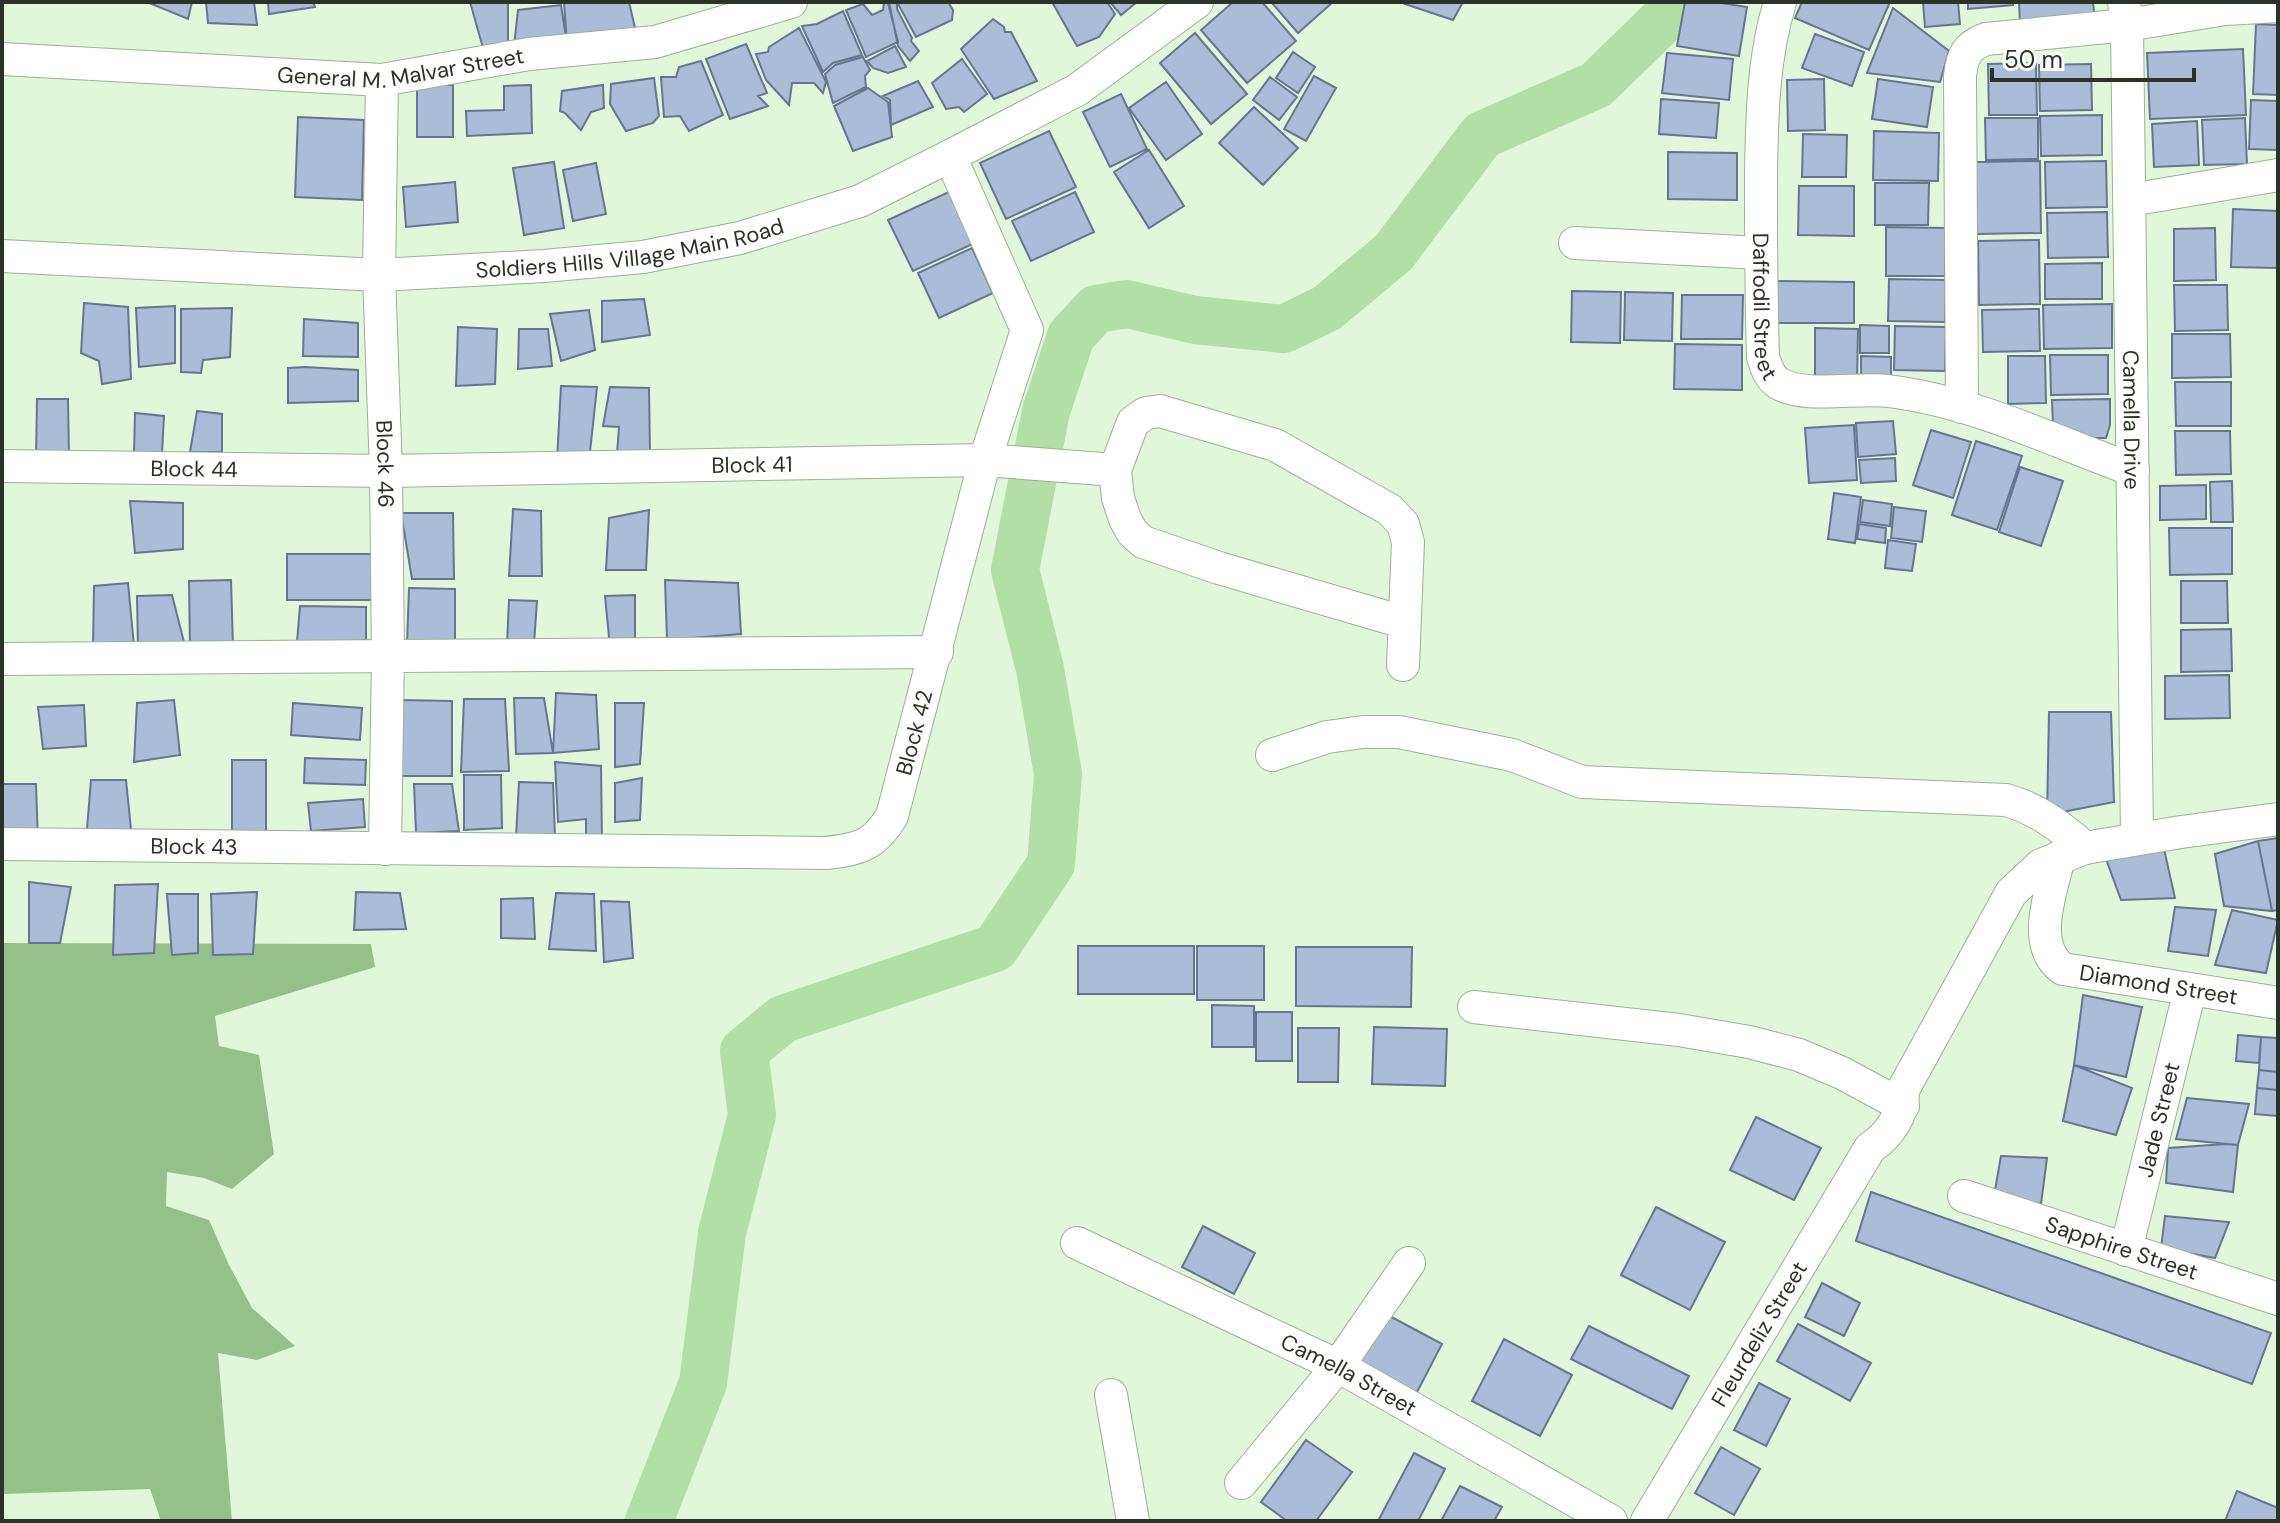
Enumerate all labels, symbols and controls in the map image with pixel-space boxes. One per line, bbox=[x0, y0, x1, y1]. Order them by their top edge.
scale bar bbox=[1992, 32, 2194, 82]
street label: General M. Malvar Street bbox=[276, 41, 526, 95]
text: 50 m bbox=[2004, 44, 2063, 75]
street label: Soldiers Hills Village Main Road bbox=[475, 211, 787, 285]
street label: Daffodil Street bbox=[1746, 233, 1784, 386]
street label: Camella Drive bbox=[2116, 350, 2147, 490]
street label: Block 46 bbox=[369, 419, 400, 508]
street label: Block 41 bbox=[711, 450, 793, 480]
street label: Block 44 bbox=[150, 454, 238, 484]
street label: Block 42 bbox=[889, 687, 939, 778]
street label: Block 43 bbox=[150, 832, 238, 862]
street label: Diamond Street bbox=[2077, 958, 2240, 1011]
street label: Jade Street bbox=[2130, 1059, 2187, 1181]
street label: Sapphire Street bbox=[2042, 1210, 2201, 1287]
street label: Fleurdeliz Street bbox=[1705, 1256, 1814, 1412]
street label: Camella Street bbox=[1276, 1327, 1422, 1423]

